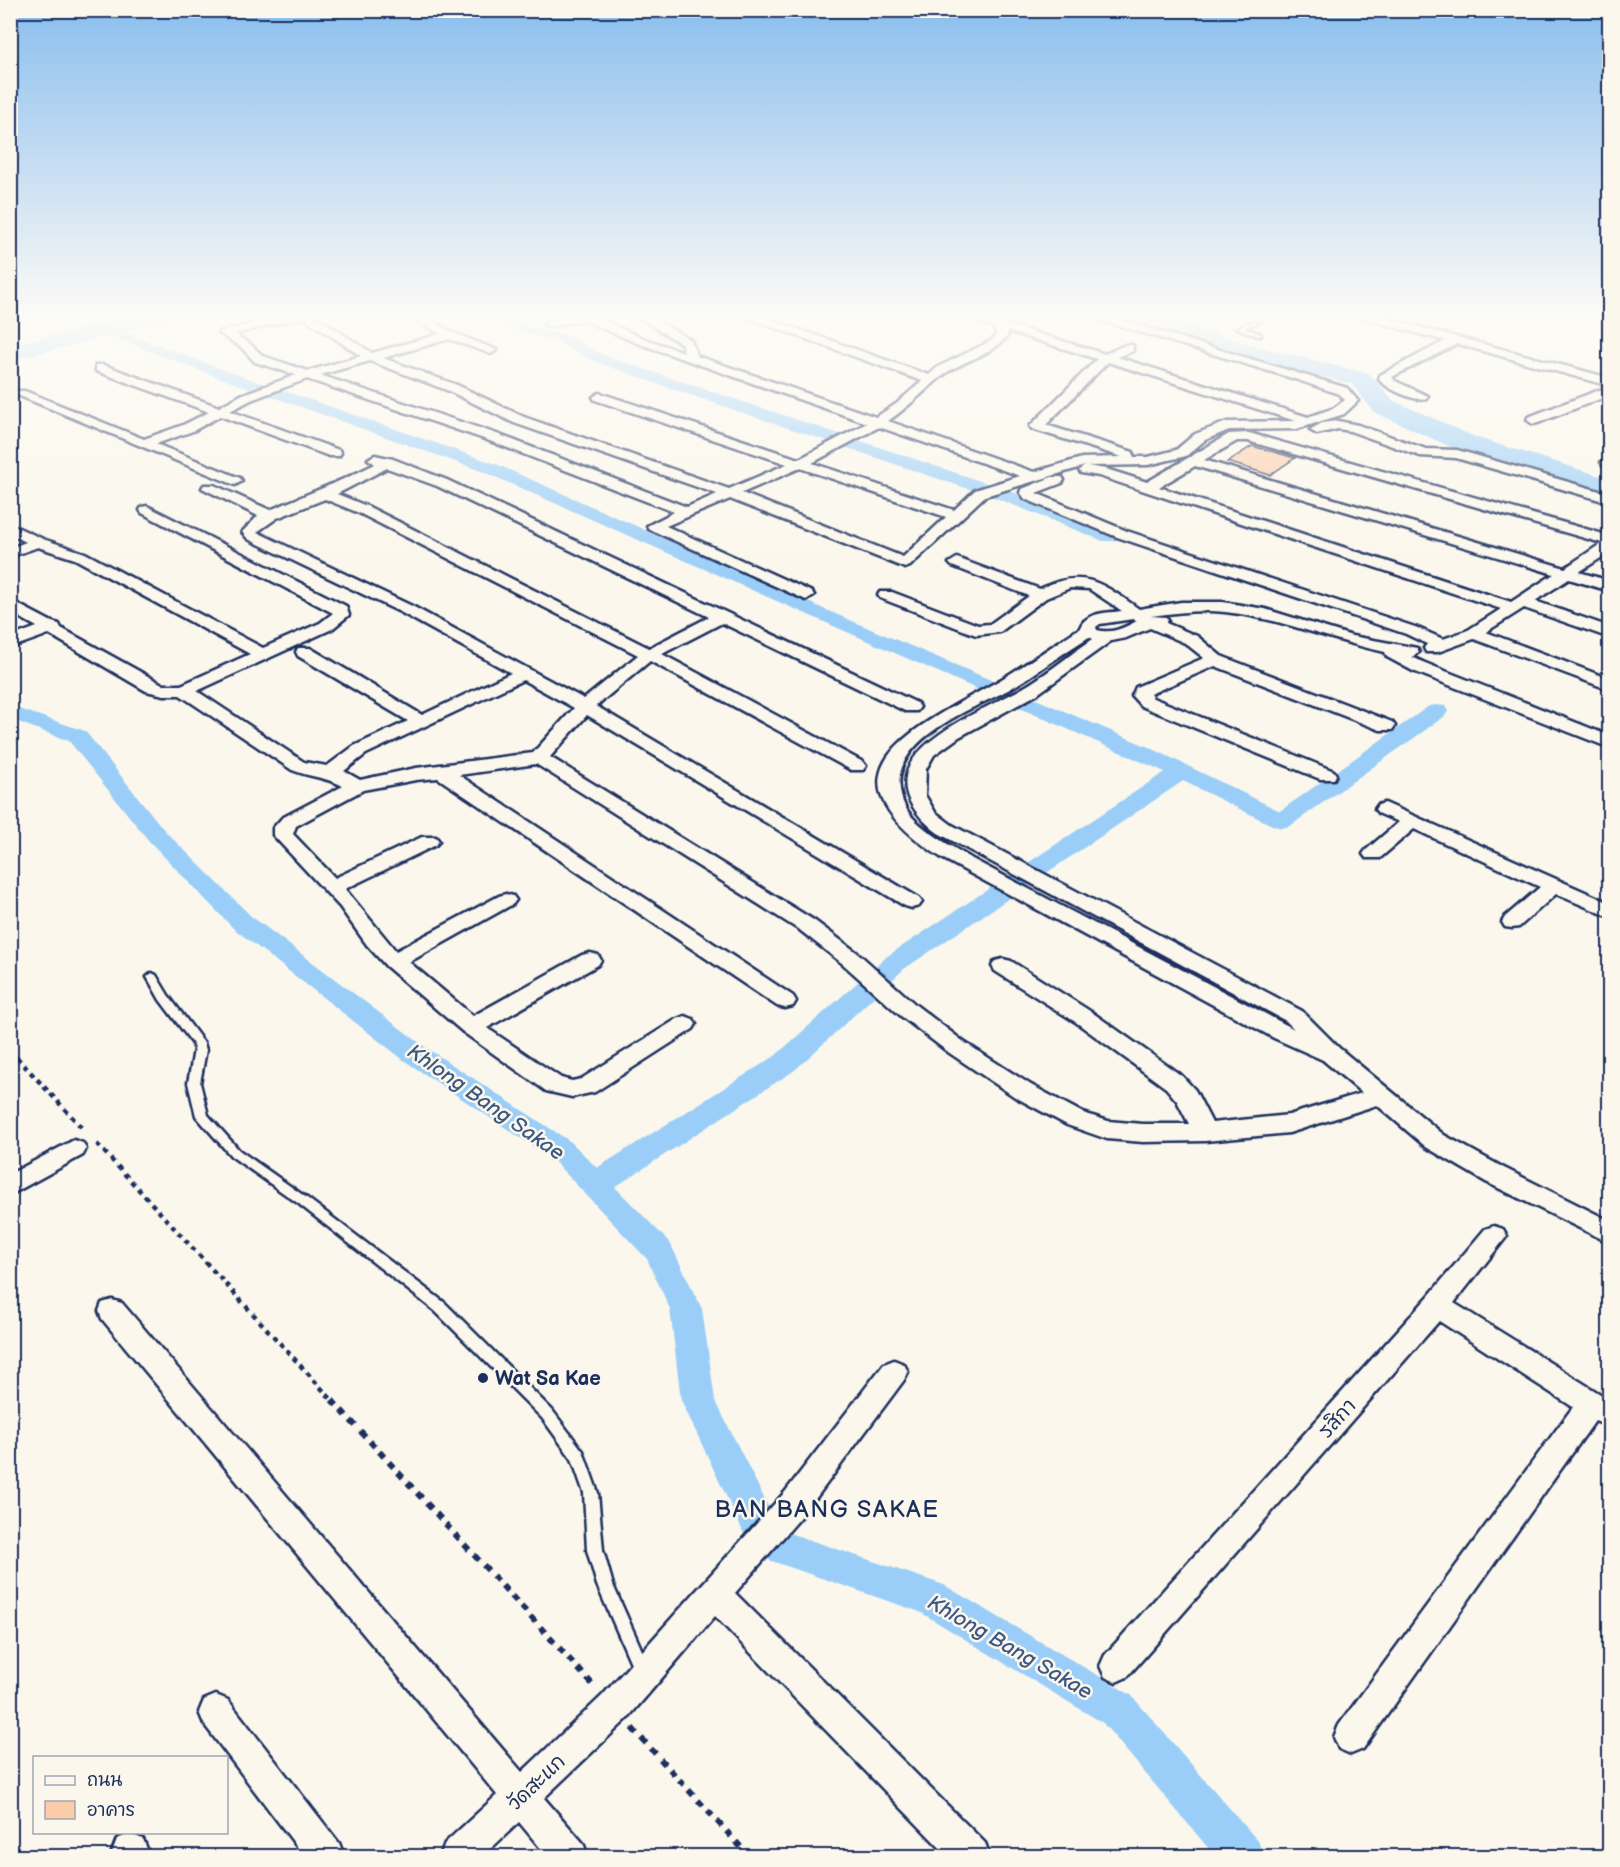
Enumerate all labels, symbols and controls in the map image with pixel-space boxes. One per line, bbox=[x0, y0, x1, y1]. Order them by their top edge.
water label: Khlong Bang Sakae bbox=[402, 1039, 569, 1166]
place label: Wat Sa Kae bbox=[495, 1367, 601, 1391]
marker: Wat Sa Kae bbox=[476, 1371, 490, 1385]
street label: รสิกา bbox=[1313, 1394, 1361, 1443]
district label: BAN BANG SAKAE bbox=[715, 1495, 939, 1524]
water label: Khlong Bang Sakae bbox=[923, 1590, 1097, 1705]
street label: วัดสะแก bbox=[503, 1750, 570, 1816]
legend bbox=[33, 1756, 228, 1834]
text: ถนน bbox=[87, 1770, 122, 1791]
text: อาคาร bbox=[87, 1800, 135, 1821]

